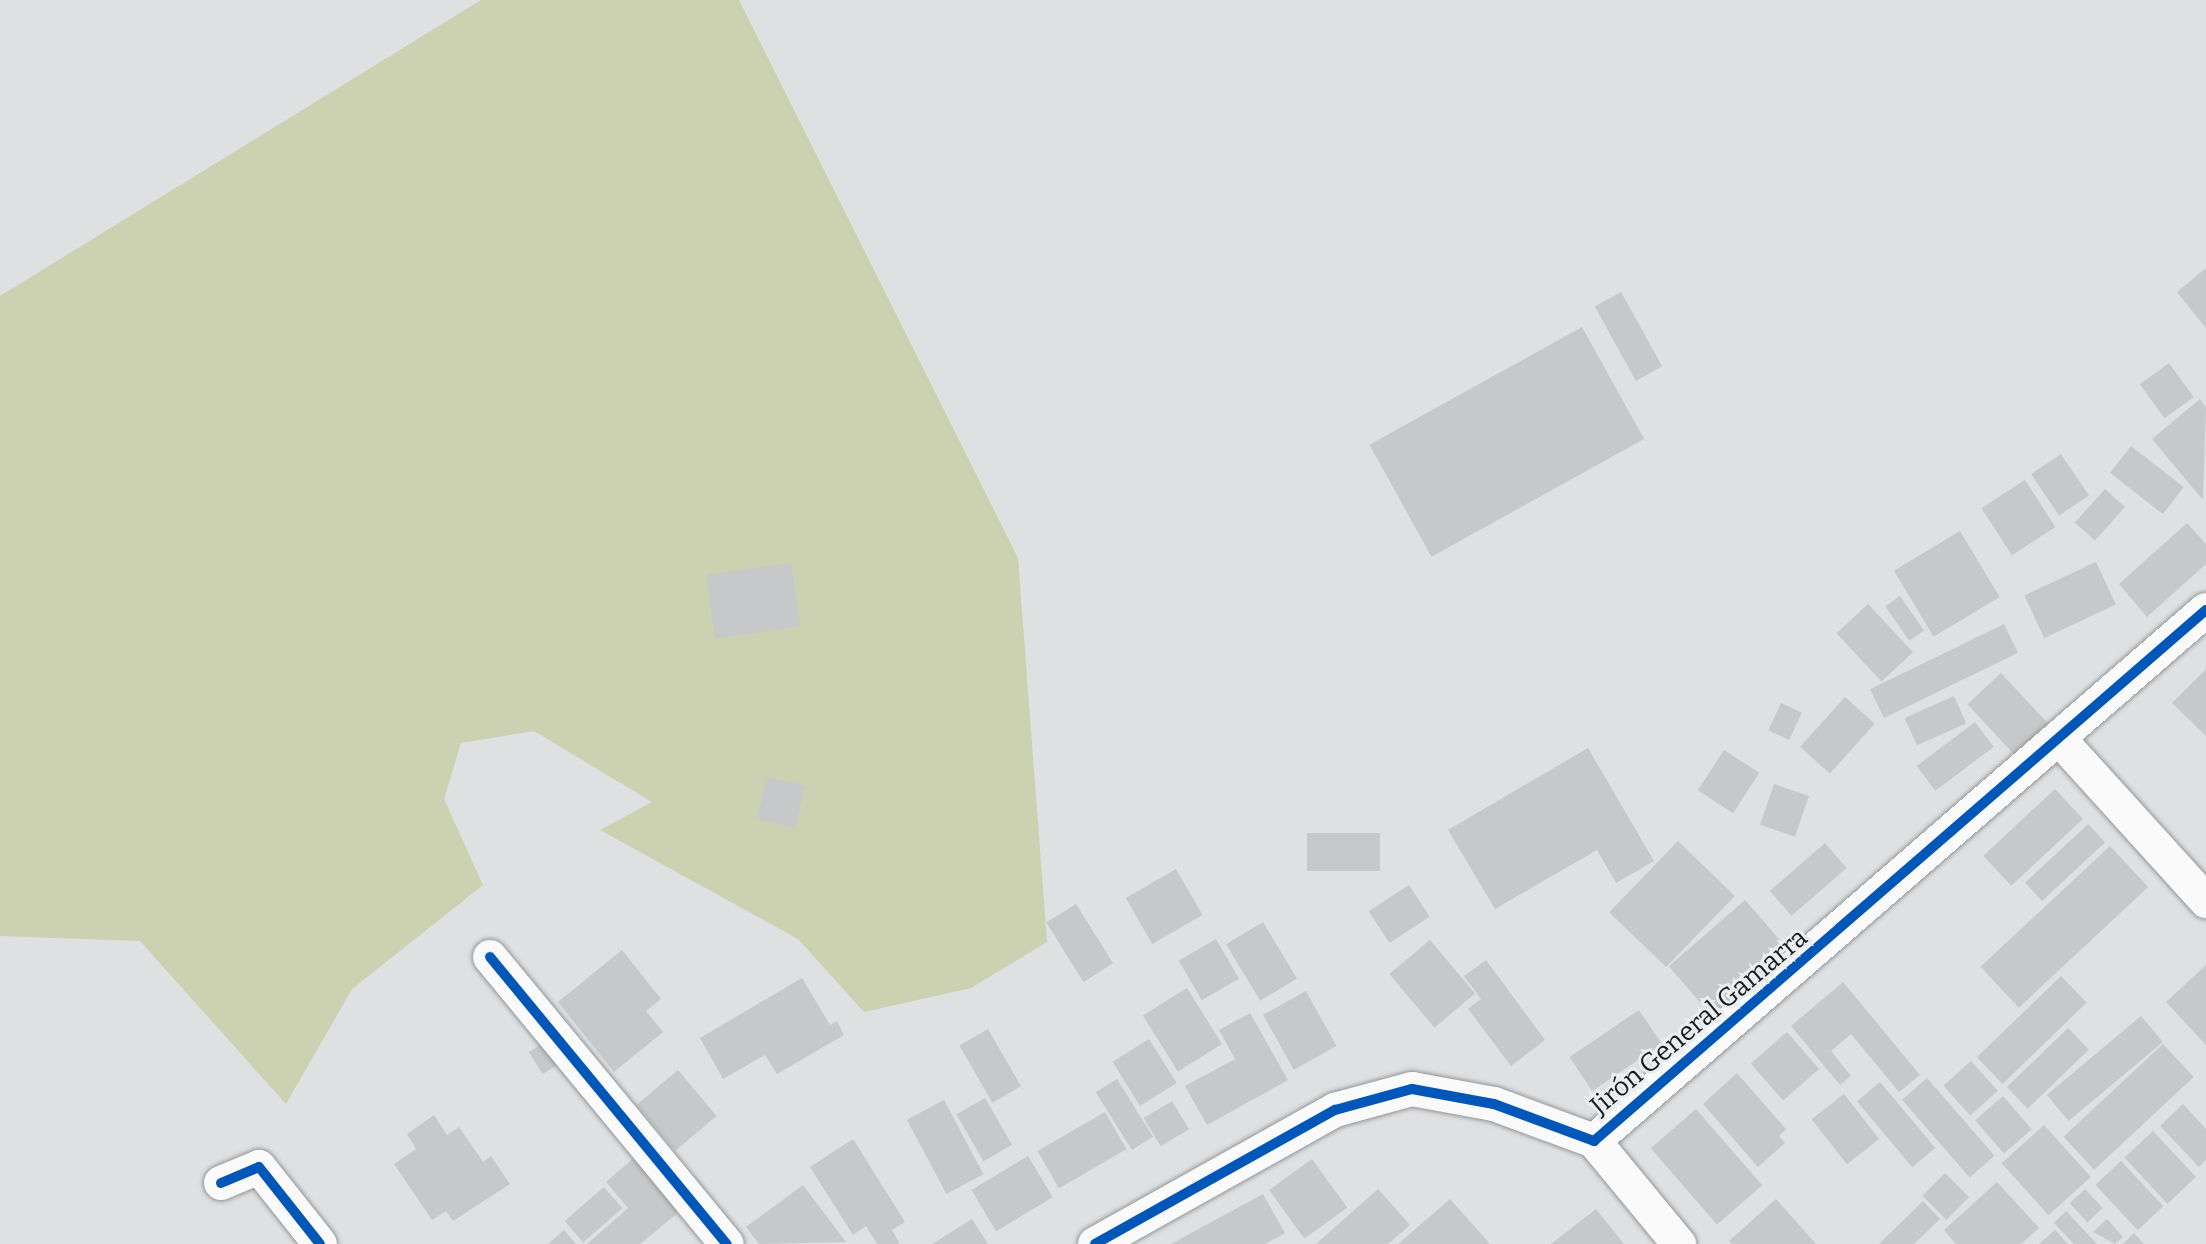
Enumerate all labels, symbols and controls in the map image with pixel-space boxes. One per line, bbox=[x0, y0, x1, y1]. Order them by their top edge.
street label: Jirón General Gamarra bbox=[1584, 922, 1814, 1122]

